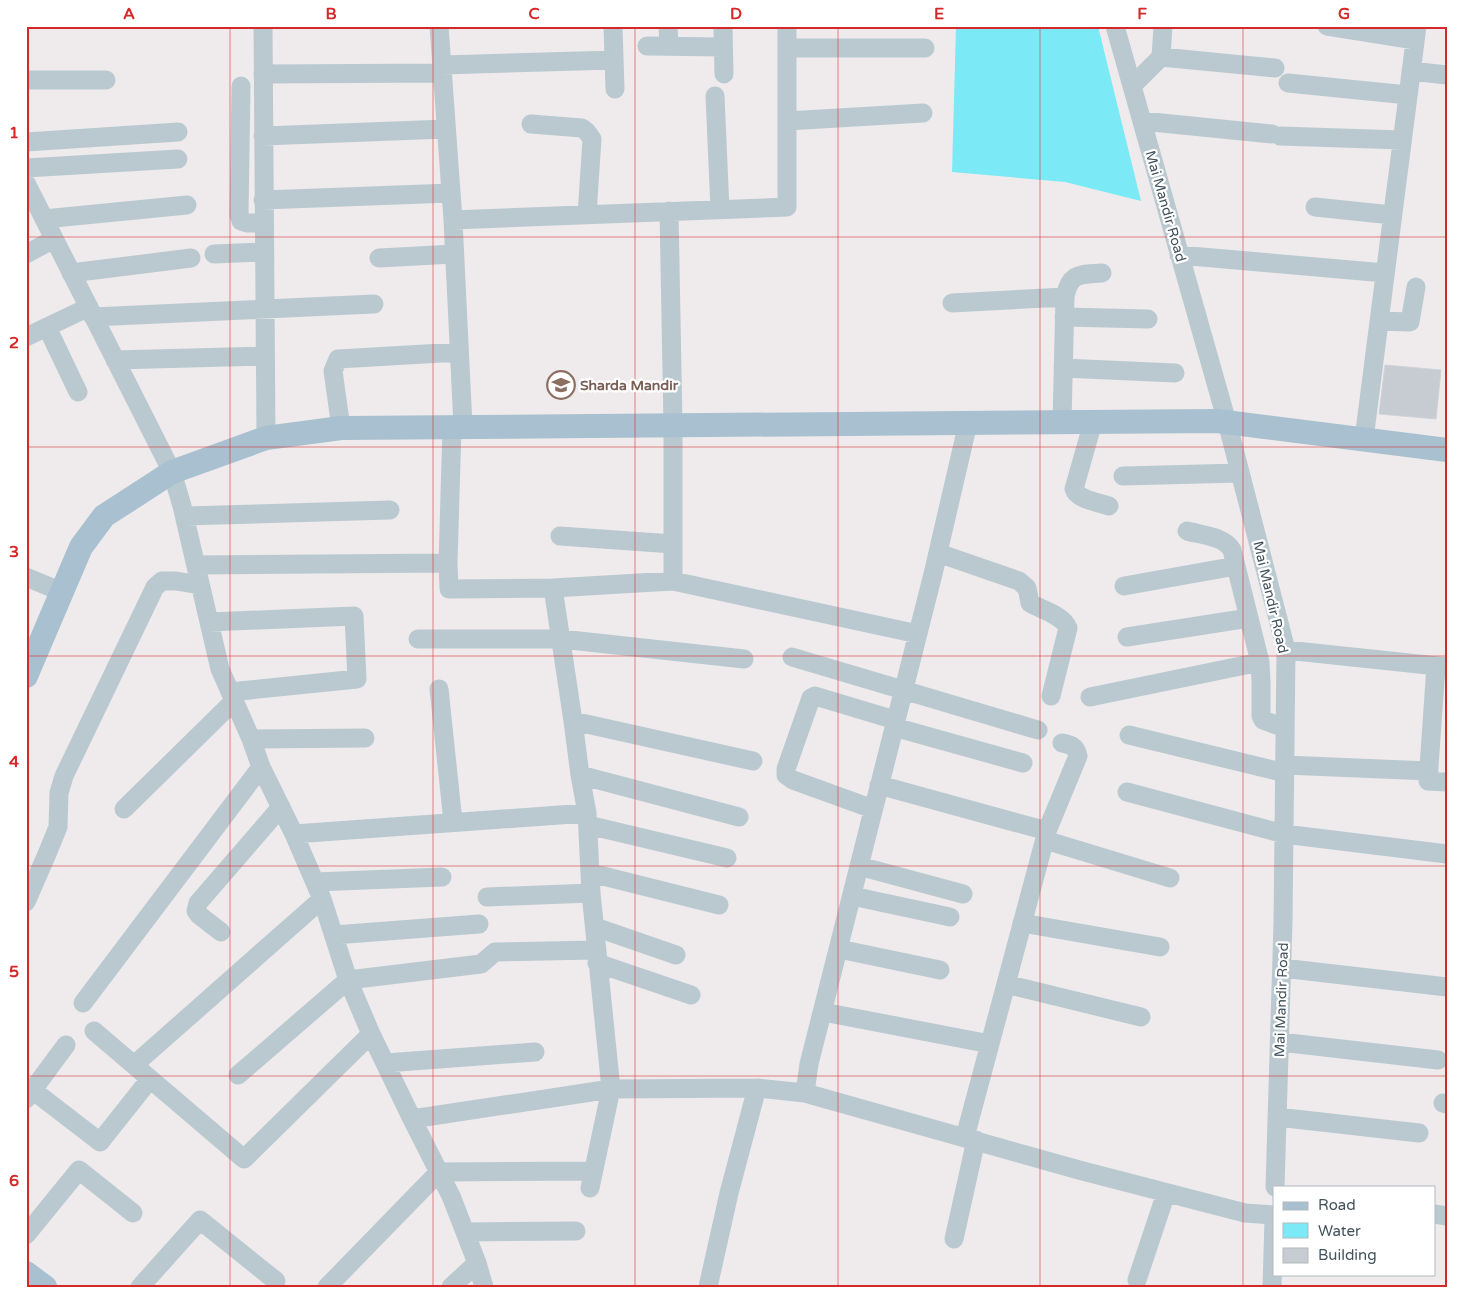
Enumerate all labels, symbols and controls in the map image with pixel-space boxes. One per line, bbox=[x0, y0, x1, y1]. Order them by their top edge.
text: A bbox=[123, 4, 135, 24]
text: B bbox=[325, 4, 337, 24]
text: C bbox=[528, 4, 540, 24]
text: D bbox=[730, 4, 742, 24]
text: E bbox=[934, 4, 944, 24]
text: F bbox=[1137, 4, 1147, 24]
text: G bbox=[1338, 4, 1350, 24]
text: 1 bbox=[9, 123, 19, 143]
street label: Mai Mandir Road bbox=[1142, 149, 1190, 264]
text: 2 bbox=[9, 333, 19, 353]
school or university icon: Sharda Mandir bbox=[546, 370, 576, 400]
place label: Sharda Mandir bbox=[580, 377, 679, 394]
street label: Mai Mandir Road bbox=[1249, 539, 1292, 655]
text: 3 bbox=[9, 542, 19, 562]
text: 4 bbox=[9, 752, 19, 772]
street label: Mai Mandir Road bbox=[1271, 942, 1292, 1058]
text: 5 bbox=[9, 962, 19, 982]
text: 6 bbox=[9, 1171, 19, 1191]
legend bbox=[1273, 1186, 1436, 1276]
text: Road bbox=[1318, 1196, 1356, 1214]
text: Water bbox=[1318, 1222, 1361, 1240]
text: Building bbox=[1318, 1246, 1377, 1264]

